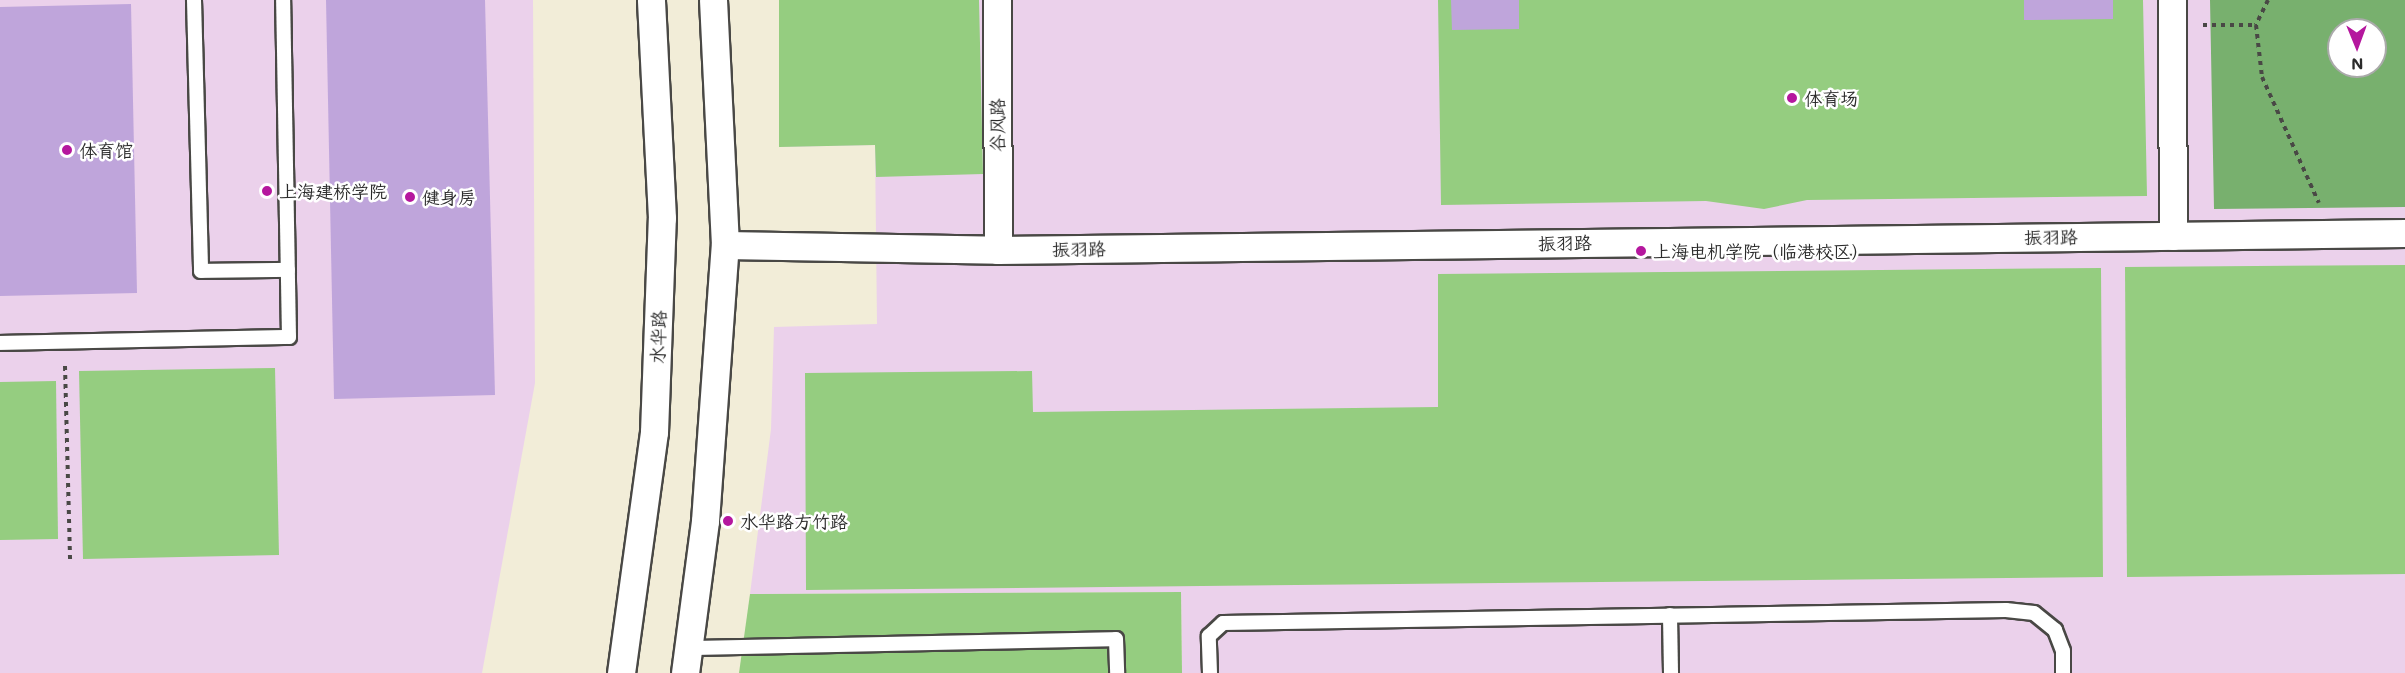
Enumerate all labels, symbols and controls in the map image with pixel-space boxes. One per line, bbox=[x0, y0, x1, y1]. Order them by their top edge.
north arrow bbox=[2327, 18, 2387, 78]
text: N bbox=[2351, 54, 2364, 75]
place label: 体育场 bbox=[1804, 87, 1858, 109]
marker: 体育场 bbox=[1785, 91, 1799, 105]
street label: 谷风路 bbox=[986, 98, 1008, 152]
place label: 体育馆 bbox=[79, 139, 133, 161]
marker: 体育馆 bbox=[60, 143, 74, 157]
place label: 上海建桥学院 bbox=[279, 180, 387, 202]
marker: 上海建桥学院 bbox=[260, 184, 274, 198]
place label: 健身房 bbox=[422, 186, 476, 208]
marker: 健身房 bbox=[403, 190, 417, 204]
street label: 振羽路 bbox=[2024, 226, 2078, 248]
street label: 振羽路 bbox=[1538, 232, 1592, 254]
street label: 振羽路 bbox=[1052, 238, 1106, 260]
place label: 上海电机学院（临港校区） bbox=[1653, 240, 1869, 262]
marker: 上海电机学院（临港校区） bbox=[1634, 244, 1648, 258]
street label: 水华路 bbox=[646, 310, 670, 364]
place label: 水华路方竹路 bbox=[740, 510, 848, 532]
marker: 水华路方竹路 bbox=[721, 514, 735, 528]

